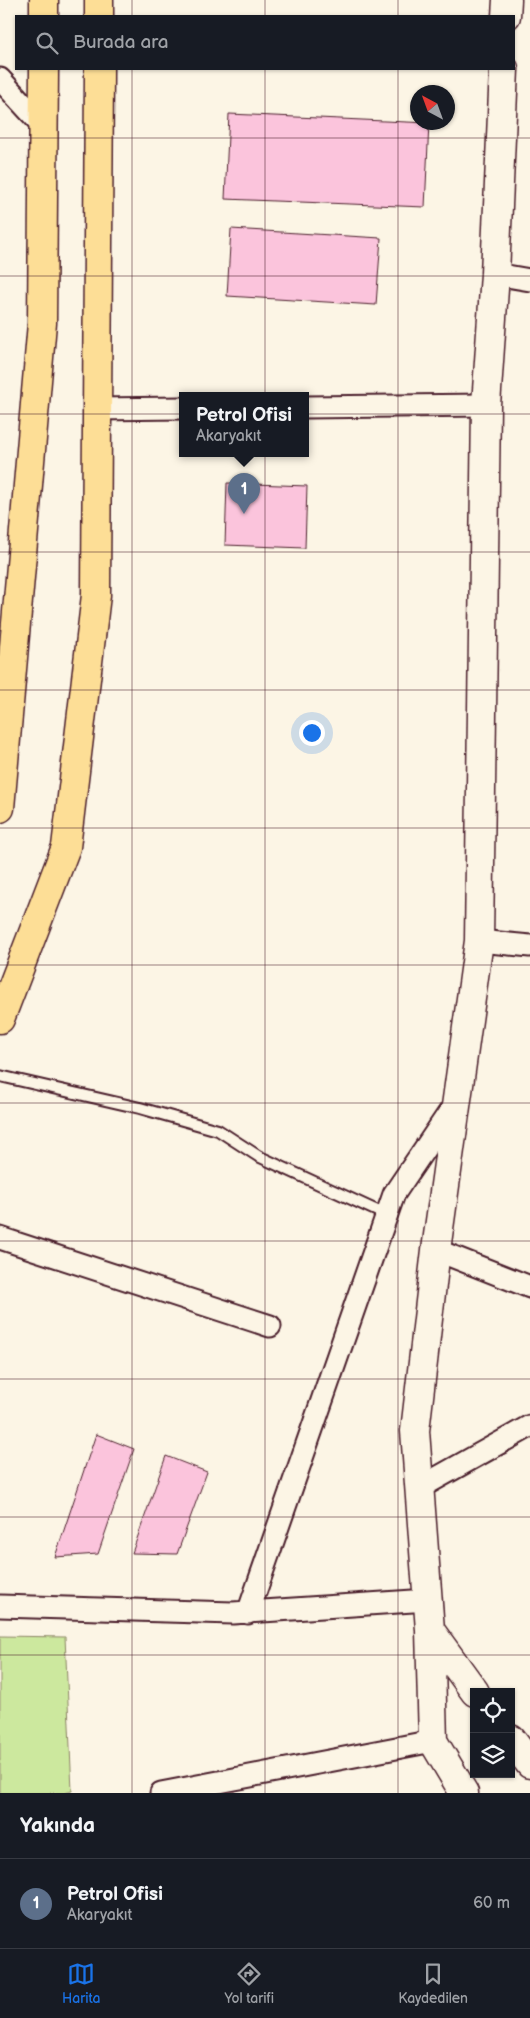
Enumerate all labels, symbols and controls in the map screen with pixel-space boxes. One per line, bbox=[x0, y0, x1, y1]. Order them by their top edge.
search box bbox=[15, 15, 515, 70]
icon: search bbox=[33, 29, 61, 57]
text: Burada ara bbox=[73, 31, 169, 54]
north arrow bbox=[410, 85, 455, 130]
popup bbox=[179, 392, 309, 457]
text: Petrol Ofisi bbox=[196, 404, 292, 427]
text: Akaryakıt bbox=[196, 427, 261, 446]
pin: 1 bbox=[228, 473, 260, 514]
your location bbox=[299, 720, 325, 746]
map controls bbox=[470, 1688, 515, 1778]
button: locate bbox=[470, 1688, 515, 1733]
button: layers bbox=[470, 1733, 515, 1778]
text: Yakında bbox=[20, 1813, 95, 1838]
text: Petrol Ofisi bbox=[67, 1883, 163, 1906]
text: 1 bbox=[33, 1894, 39, 1913]
text: 60 m bbox=[473, 1894, 510, 1913]
text: Akaryakıt bbox=[67, 1906, 132, 1925]
tab: Harita bbox=[62, 1960, 100, 2007]
tab: Yol tarifi bbox=[225, 1960, 274, 2007]
tab: Kaydedilen bbox=[398, 1960, 468, 2007]

